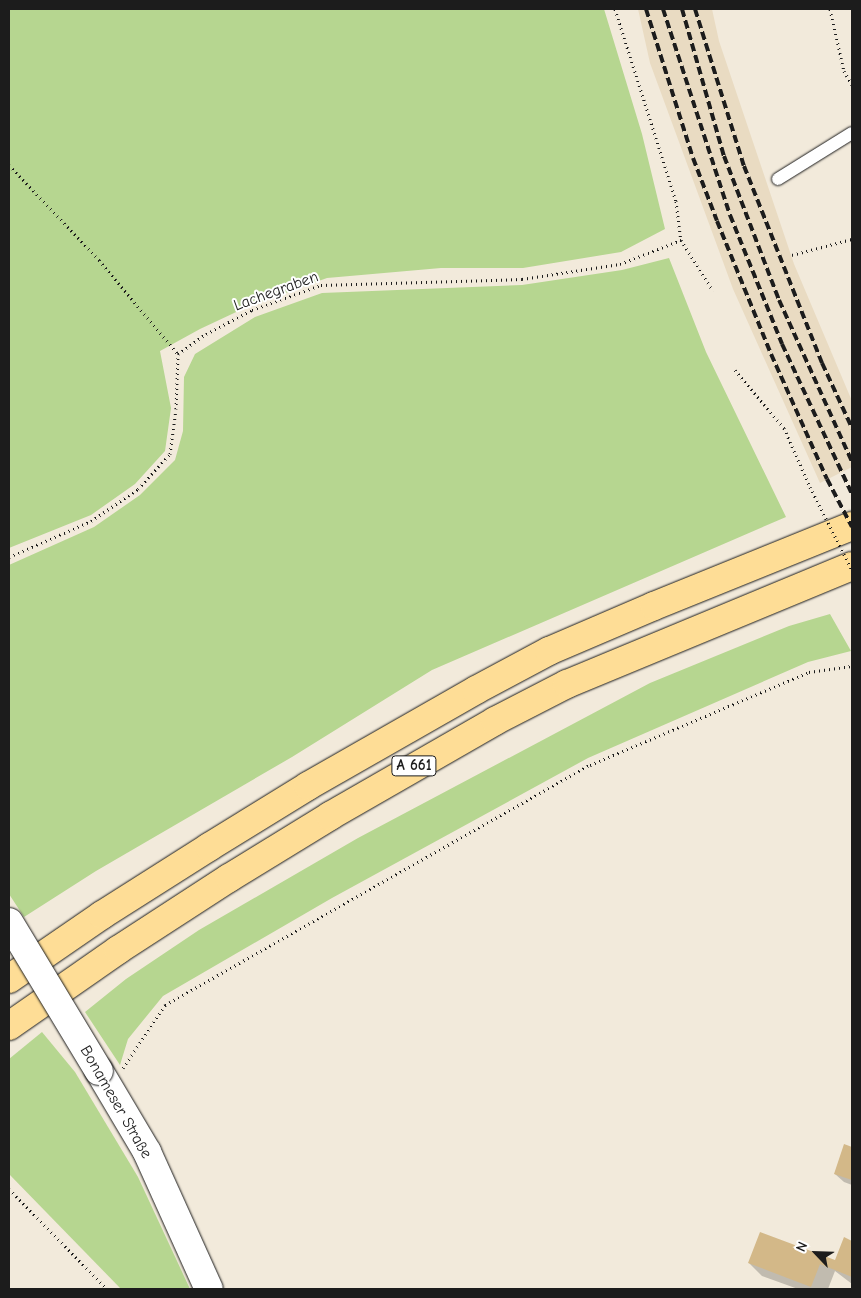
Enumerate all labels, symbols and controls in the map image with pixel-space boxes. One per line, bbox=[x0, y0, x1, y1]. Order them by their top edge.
street label: Lachegraben bbox=[231, 267, 321, 315]
road number: A 661 bbox=[390, 754, 438, 778]
street label: Bonameser Straße bbox=[76, 1042, 156, 1162]
north arrow bbox=[791, 1228, 841, 1278]
text: N bbox=[792, 1239, 811, 1254]

